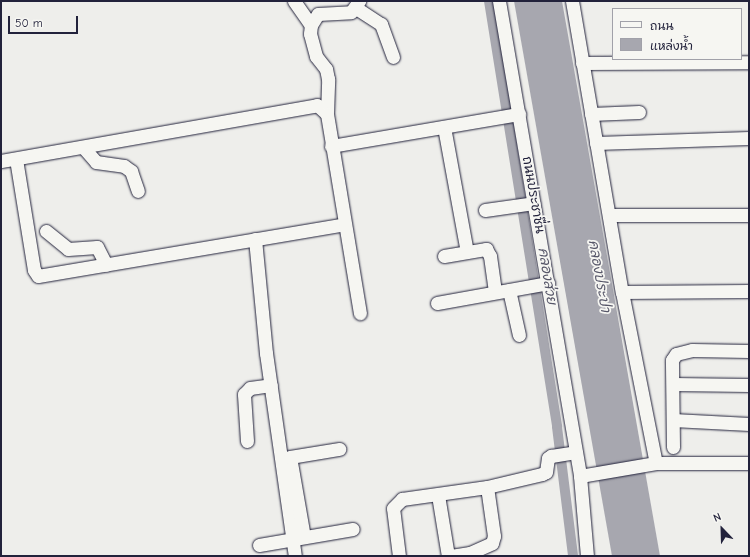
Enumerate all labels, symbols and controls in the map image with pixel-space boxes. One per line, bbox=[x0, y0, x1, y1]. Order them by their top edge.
scale bar bbox=[10, 8, 80, 34]
legend bbox=[612, 8, 742, 60]
text: 50 m bbox=[15, 16, 43, 30]
text: ถนน bbox=[650, 19, 674, 33]
text: แหล่งน้ำ bbox=[650, 39, 693, 53]
street label: ถนนประชาชื่น bbox=[519, 155, 547, 235]
water label: คลองประปา bbox=[584, 239, 614, 313]
water label: คลองส่วย bbox=[534, 246, 560, 306]
north arrow bbox=[702, 509, 742, 549]
text: N bbox=[711, 510, 723, 525]

